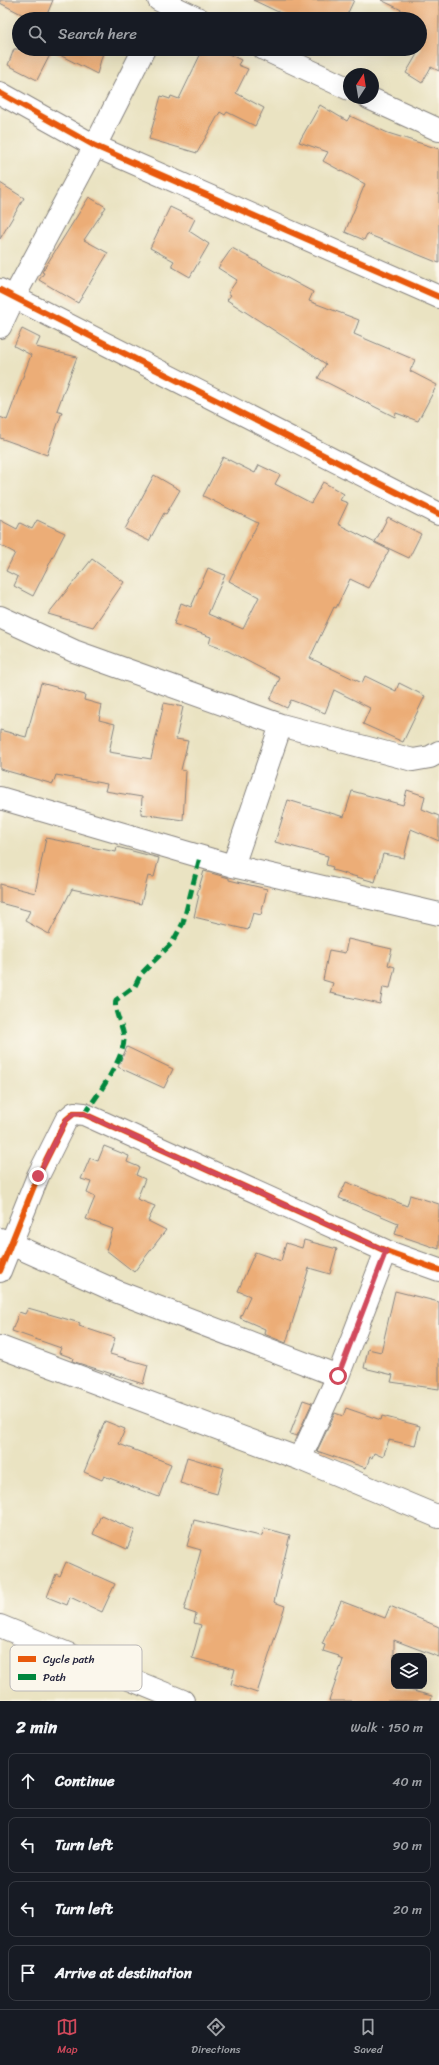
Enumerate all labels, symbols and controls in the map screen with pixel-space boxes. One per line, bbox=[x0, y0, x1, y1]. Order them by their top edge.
search box bbox=[12, 12, 427, 56]
text: Search here bbox=[58, 21, 137, 47]
icon: search bbox=[26, 23, 48, 45]
north arrow bbox=[343, 68, 379, 104]
route end bbox=[29, 1167, 47, 1185]
route start bbox=[329, 1367, 347, 1385]
legend bbox=[10, 1645, 142, 1691]
text: Cycle path bbox=[43, 1650, 95, 1669]
map controls bbox=[391, 1653, 427, 1689]
button: layers bbox=[391, 1653, 427, 1689]
text: Path bbox=[43, 1668, 66, 1687]
text: 2 min bbox=[16, 1712, 57, 1742]
text: Walk · 150 m bbox=[350, 1716, 423, 1739]
text: Continue bbox=[55, 1768, 115, 1794]
icon: ahead bbox=[17, 1770, 39, 1792]
text: 40 m bbox=[392, 1770, 422, 1793]
text: Turn left bbox=[55, 1832, 113, 1858]
icon: left bbox=[17, 1834, 39, 1856]
text: 90 m bbox=[392, 1834, 422, 1857]
text: Turn left bbox=[55, 1896, 113, 1922]
icon: left bbox=[17, 1898, 39, 1920]
text: 20 m bbox=[393, 1898, 422, 1921]
text: Arrive at destination bbox=[55, 1960, 192, 1986]
icon: arrive bbox=[17, 1962, 39, 1984]
tab: Map bbox=[56, 2016, 78, 2059]
tab: Directions bbox=[191, 2016, 241, 2059]
tab: Saved bbox=[354, 2016, 383, 2059]

